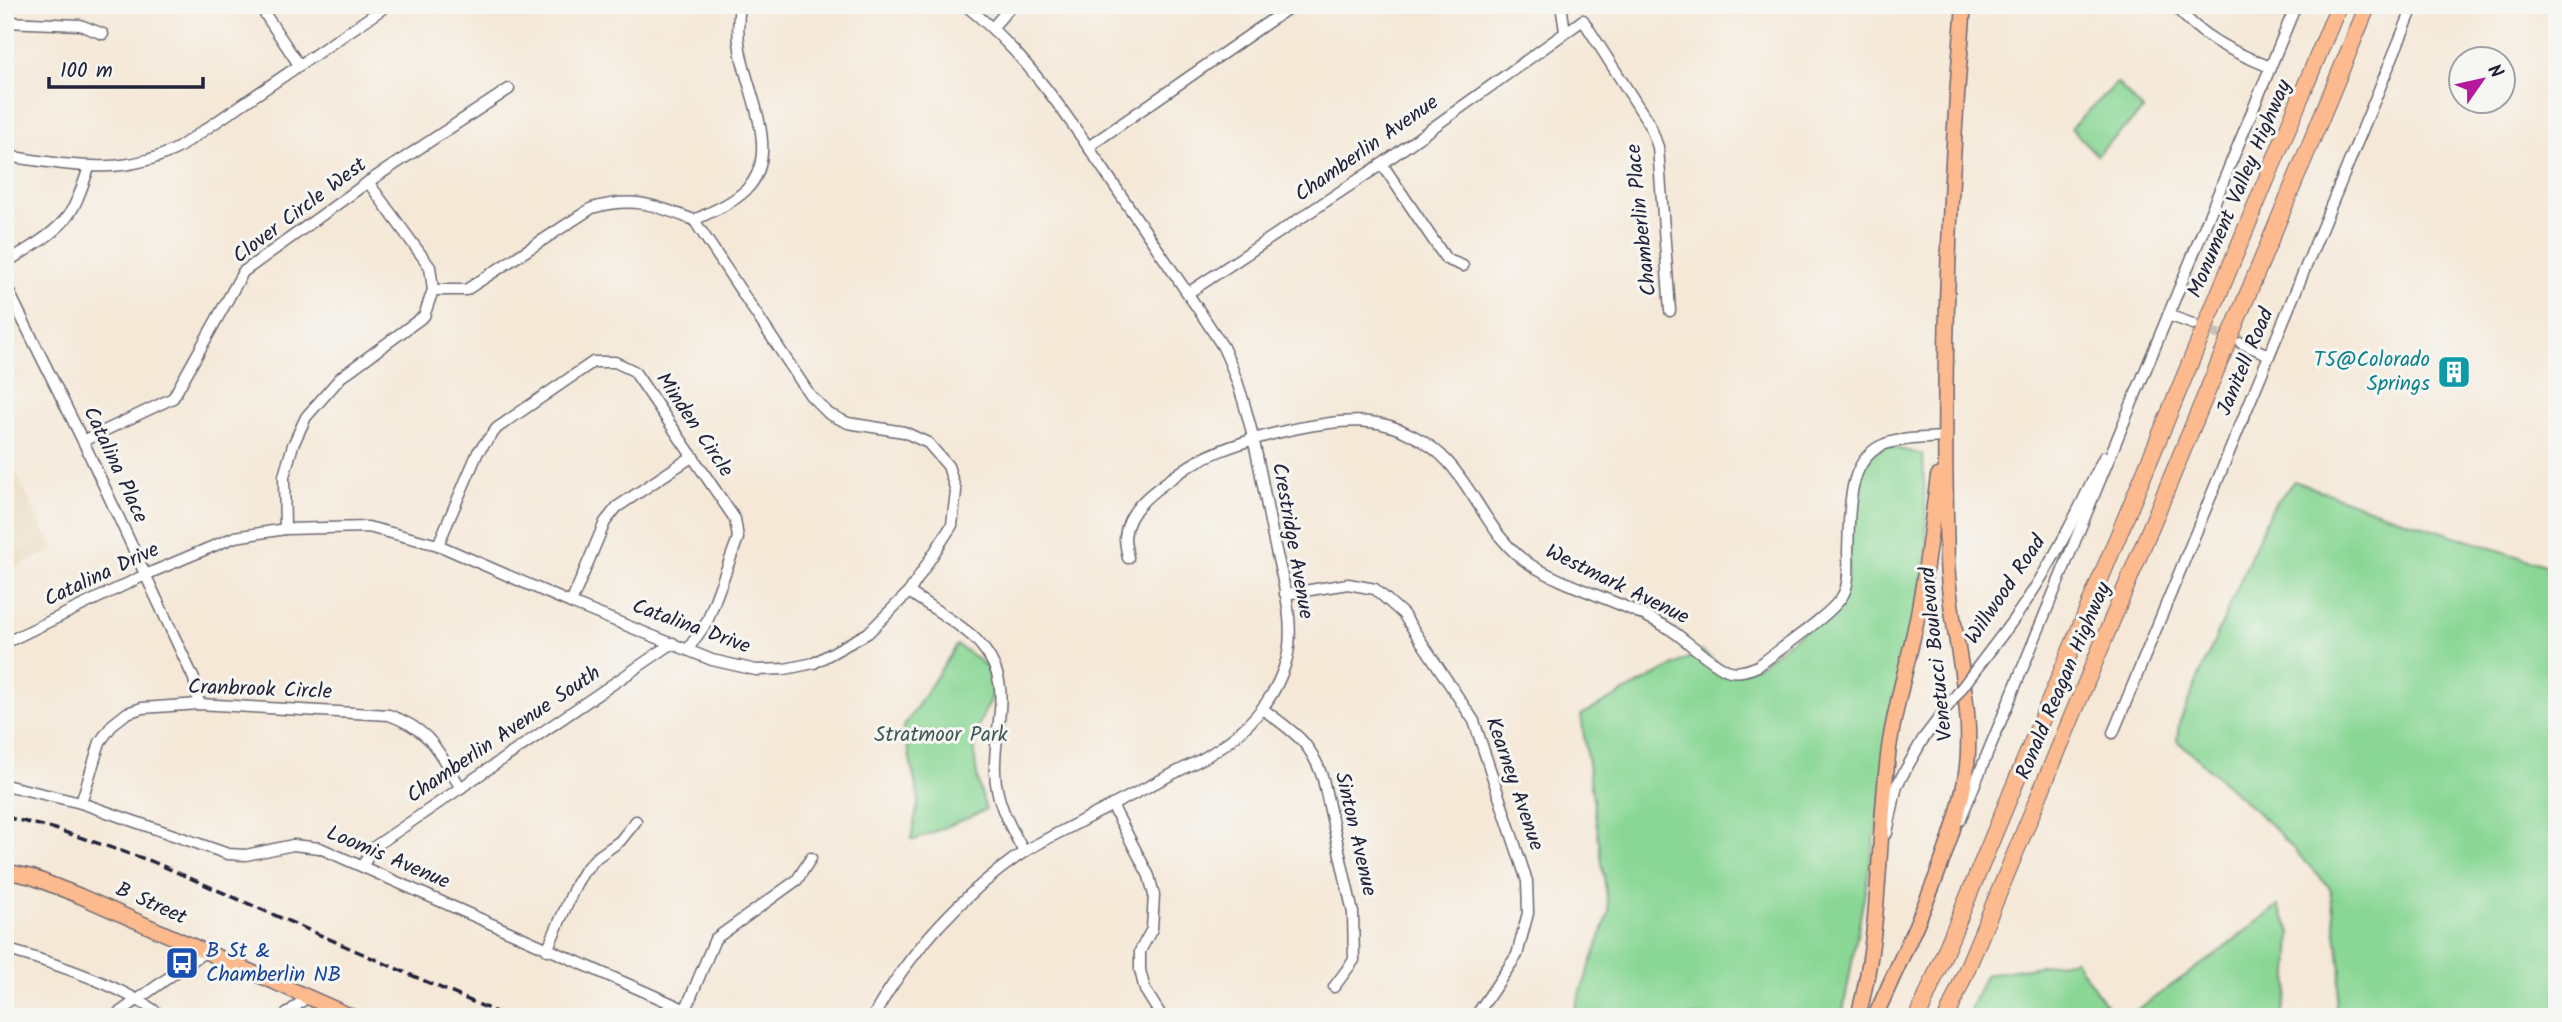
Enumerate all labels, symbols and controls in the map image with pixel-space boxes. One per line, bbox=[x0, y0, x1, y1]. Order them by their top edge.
scale bar bbox=[49, 46, 203, 90]
north arrow bbox=[2446, 46, 2516, 116]
text: 100 m bbox=[60, 55, 113, 88]
text: N bbox=[2479, 58, 2510, 85]
street label: Monument Valley Highway bbox=[2179, 75, 2301, 303]
street label: Chamberlin Avenue bbox=[1288, 87, 1446, 211]
street label: Chamberlin Place bbox=[1618, 142, 1666, 298]
street label: Clover Circle West bbox=[226, 149, 375, 273]
street label: Janitell Road bbox=[2208, 302, 2284, 421]
place label: T5@Colorado Springs bbox=[2314, 344, 2430, 401]
building icon: T5@Colorado Springs bbox=[2435, 353, 2473, 391]
street label: Minden Circle bbox=[647, 366, 742, 485]
street label: Catalina Place bbox=[74, 401, 157, 529]
street label: Crestridge Avenue bbox=[1262, 460, 1322, 622]
street label: Willwood Road bbox=[1957, 528, 2055, 651]
street label: Catalina Drive bbox=[39, 534, 166, 616]
street label: Westmark Avenue bbox=[1539, 536, 1695, 634]
street label: Venetucci Boulevard bbox=[1911, 565, 1963, 743]
street label: Ronald Reagan Highway bbox=[2007, 577, 2121, 785]
street label: Catalina Drive bbox=[627, 590, 755, 664]
street label: Chamberlin Avenue South bbox=[400, 658, 608, 812]
street label: Cranbrook Circle bbox=[187, 671, 333, 709]
street label: Kearney Avenue bbox=[1476, 713, 1552, 856]
park label: Stratmoor Park bbox=[874, 719, 1008, 752]
street label: Sinton Avenue bbox=[1325, 769, 1385, 900]
street label: Loomis Avenue bbox=[321, 817, 455, 899]
street label: B Street bbox=[110, 874, 193, 935]
place label: B St & Chamberlin NB bbox=[206, 935, 341, 992]
bus stop icon: B St & Chamberlin NB bbox=[163, 944, 201, 982]

